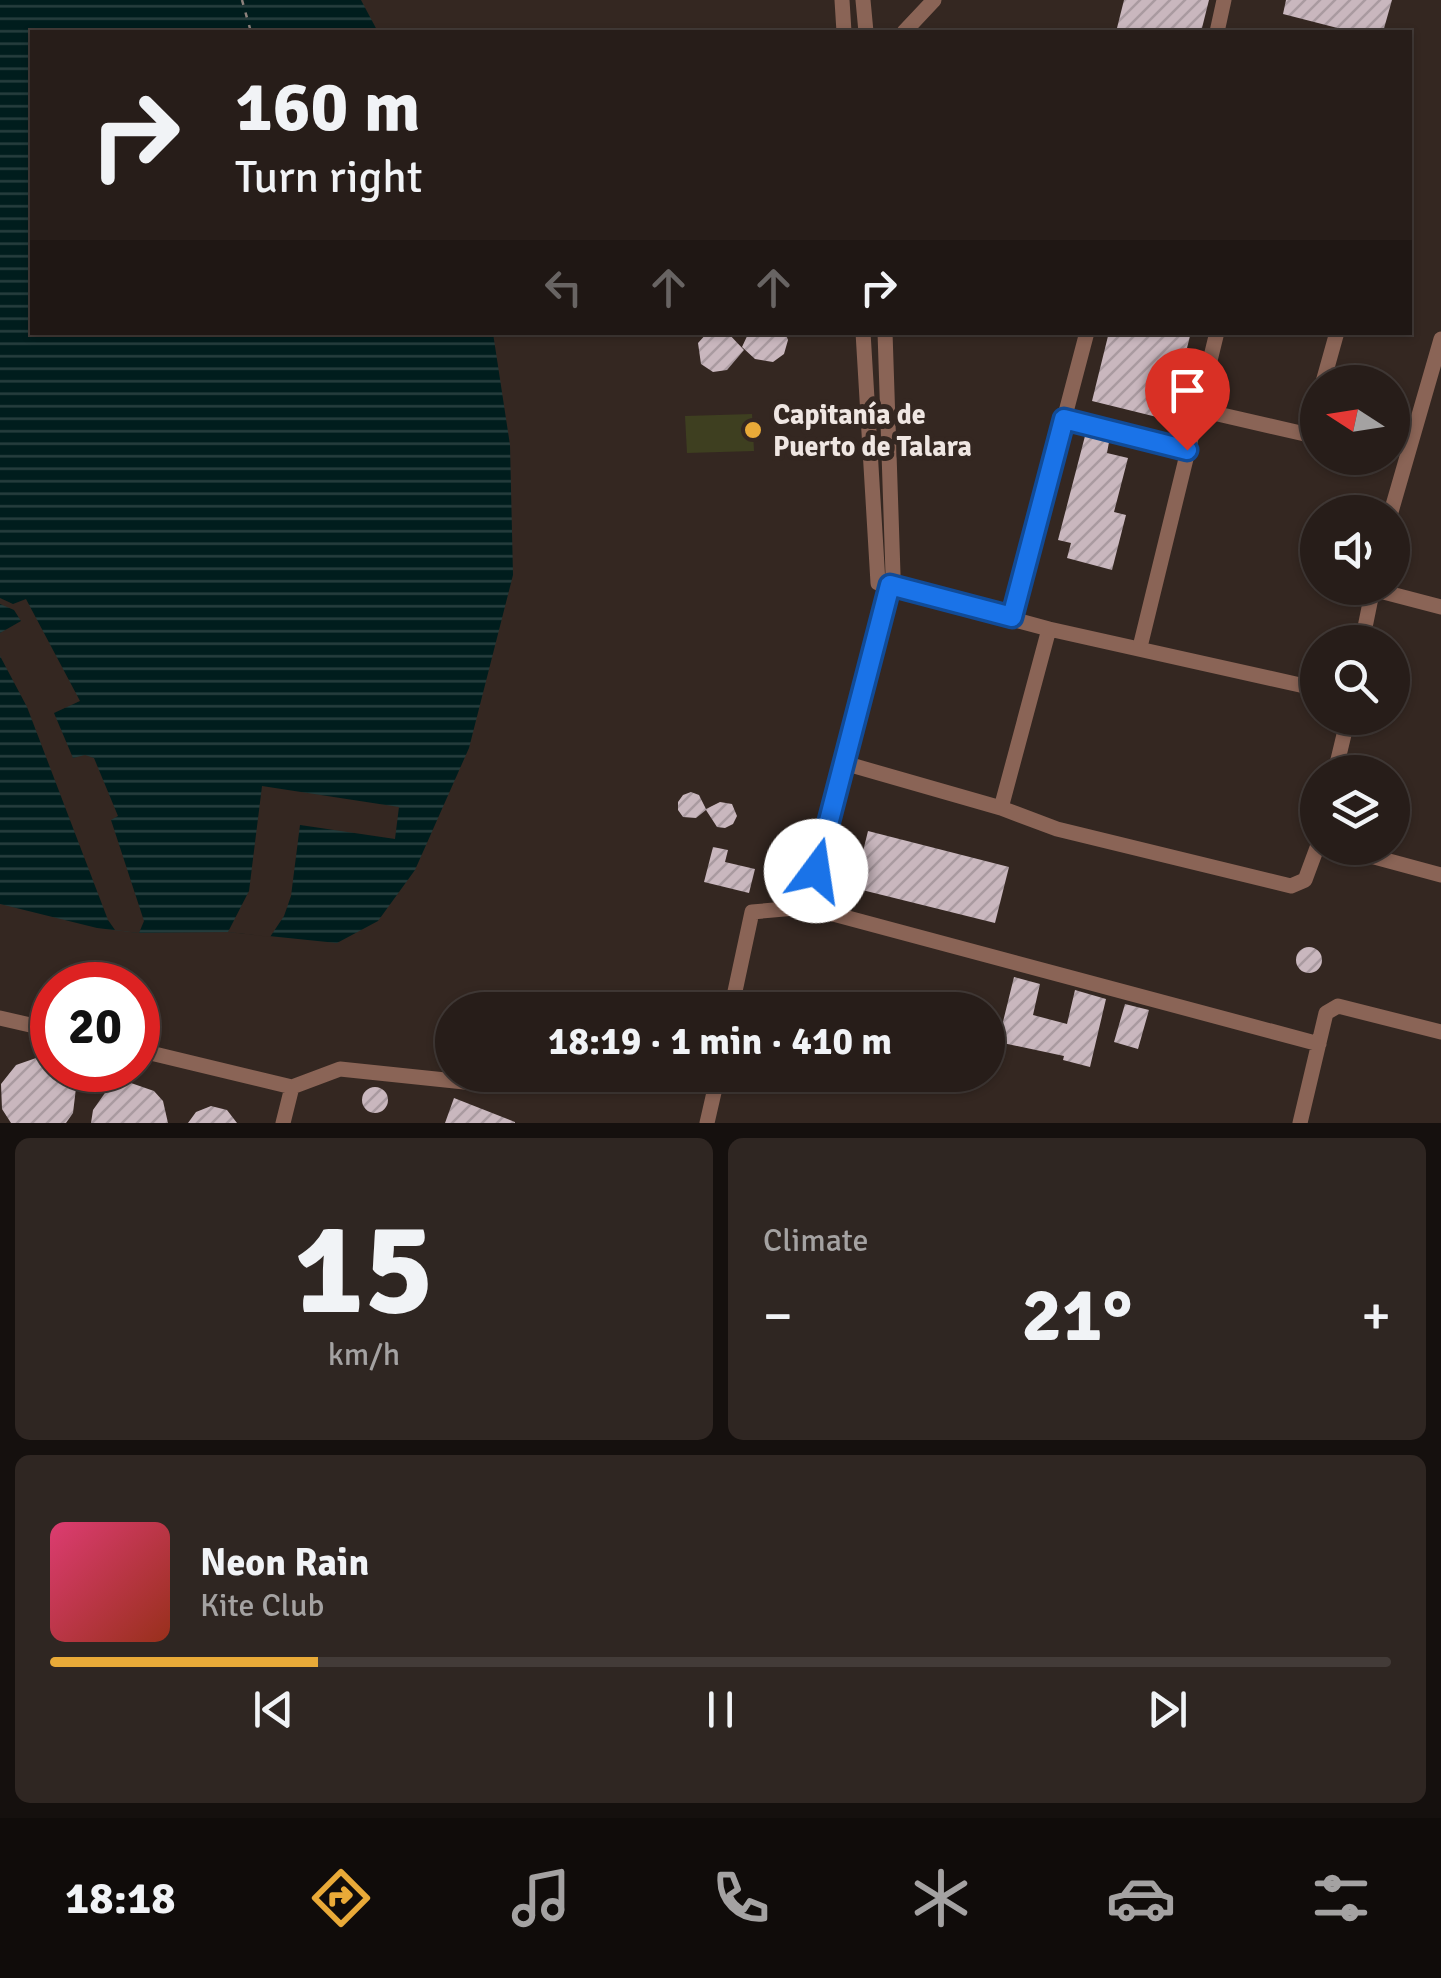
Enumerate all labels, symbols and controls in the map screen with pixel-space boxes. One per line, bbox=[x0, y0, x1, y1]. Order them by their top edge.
text: 160 m bbox=[235, 64, 420, 150]
icon: right bbox=[70, 70, 200, 200]
text: Turn right bbox=[235, 150, 423, 205]
icon: left bbox=[536, 260, 591, 315]
icon: ahead bbox=[641, 260, 696, 315]
icon: ahead bbox=[746, 260, 801, 315]
icon: right bbox=[851, 260, 906, 315]
pin bbox=[1145, 348, 1230, 451]
icon: arrive bbox=[1160, 363, 1215, 418]
north arrow bbox=[1300, 365, 1410, 475]
map controls bbox=[1300, 365, 1410, 865]
place label: Capitanía de Puerto de Talara bbox=[773, 398, 972, 464]
marker: Capitanía de Puerto de Talara bbox=[742, 419, 764, 441]
button: sound bbox=[1300, 495, 1410, 605]
button: search bbox=[1300, 625, 1410, 735]
button: layers bbox=[1300, 755, 1410, 865]
position arrow bbox=[764, 819, 868, 923]
speed limit sign: 20 bbox=[30, 962, 160, 1092]
text: 18:19 · 1 min · 410 m bbox=[548, 1018, 892, 1065]
text: 15 bbox=[294, 1190, 434, 1350]
text: Climate bbox=[763, 1221, 869, 1260]
text: 21° bbox=[1022, 1269, 1133, 1362]
text: − bbox=[763, 1282, 793, 1350]
text: + bbox=[1361, 1282, 1391, 1350]
text: km/h bbox=[328, 1335, 400, 1374]
text: Neon Rain bbox=[200, 1539, 369, 1586]
text: Kite Club bbox=[200, 1586, 324, 1625]
icon: previous bbox=[246, 1682, 301, 1737]
icon: pause bbox=[693, 1682, 748, 1737]
icon: next bbox=[1140, 1682, 1195, 1737]
icon: directions bbox=[306, 1863, 376, 1933]
icon: music bbox=[506, 1863, 576, 1933]
icon: phone bbox=[706, 1863, 776, 1933]
icon: climate bbox=[906, 1863, 976, 1933]
icon: car bbox=[1106, 1863, 1176, 1933]
icon: filters bbox=[1306, 1863, 1376, 1933]
text: 18:18 bbox=[65, 1871, 175, 1926]

